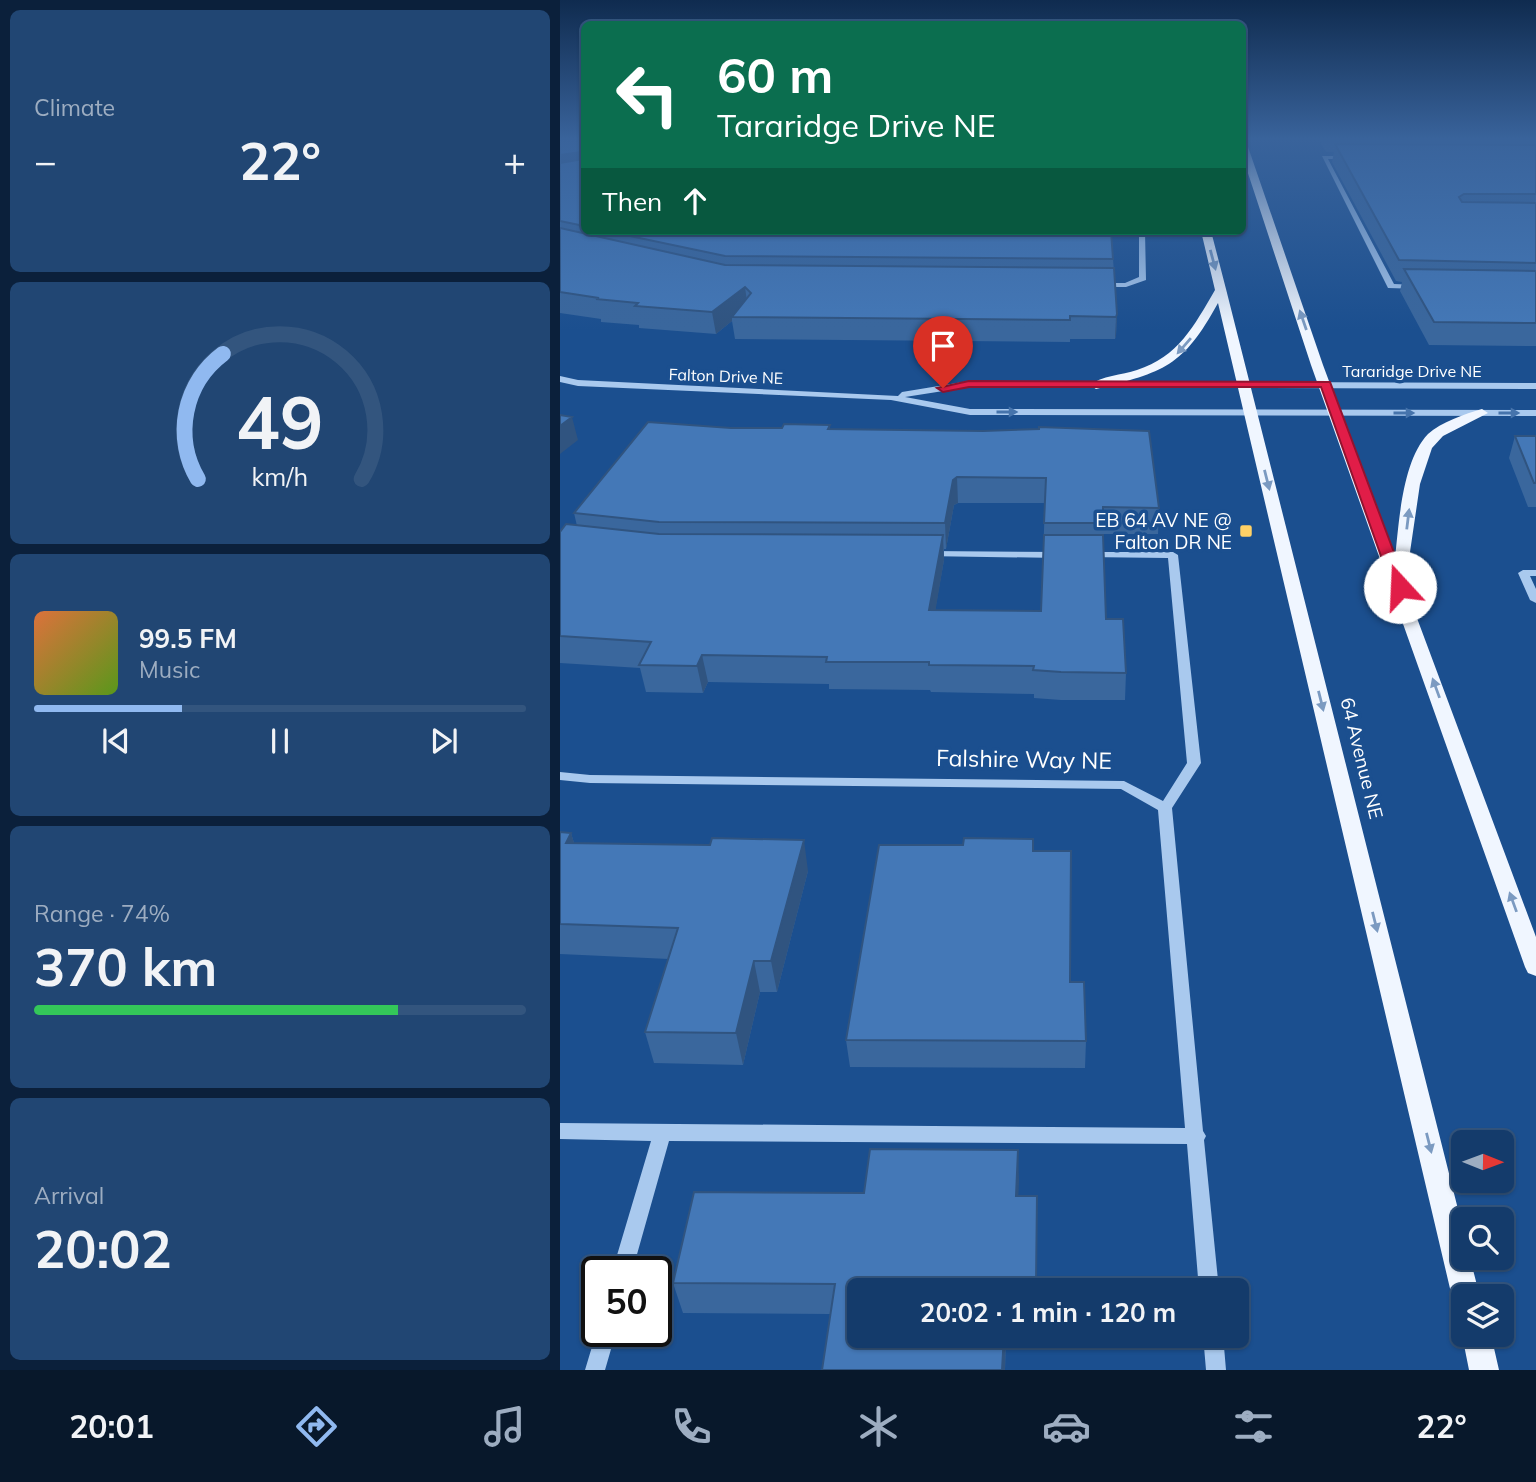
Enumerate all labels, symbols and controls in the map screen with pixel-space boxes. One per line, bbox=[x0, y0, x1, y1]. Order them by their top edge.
text: 60 m bbox=[717, 44, 833, 105]
icon: left bbox=[602, 49, 693, 140]
text: Climate bbox=[34, 93, 115, 122]
text: Tararidge Drive NE bbox=[717, 105, 996, 145]
text: 22° bbox=[239, 128, 321, 193]
text: − bbox=[34, 137, 57, 185]
text: + bbox=[503, 137, 526, 185]
icon: ahead bbox=[676, 182, 714, 220]
text: Then bbox=[602, 185, 662, 218]
one-way arrow bbox=[1208, 249, 1219, 271]
one-way arrow bbox=[1297, 309, 1307, 330]
pin bbox=[913, 316, 973, 388]
icon: arrive bbox=[924, 327, 962, 365]
one-way arrow bbox=[1176, 337, 1192, 355]
street label: Tararidge Drive NE bbox=[1342, 361, 1482, 381]
street label: Falton Drive NE bbox=[668, 364, 784, 388]
text: 49 bbox=[236, 376, 324, 467]
one-way arrow bbox=[996, 406, 1018, 418]
one-way arrow bbox=[1393, 407, 1415, 419]
one-way arrow bbox=[1498, 407, 1520, 419]
text: km/h bbox=[252, 461, 308, 492]
one-way arrow bbox=[1262, 469, 1273, 491]
place label: EB 64 AV NE @ Falton DR NE bbox=[1095, 508, 1232, 554]
one-way arrow bbox=[1403, 508, 1414, 530]
marker: EB 64 AV NE @ Falton DR NE bbox=[1238, 523, 1254, 539]
position arrow bbox=[1363, 550, 1437, 624]
text: 99.5 FM bbox=[139, 622, 237, 655]
text: Music bbox=[139, 655, 200, 684]
one-way arrow bbox=[1430, 678, 1441, 699]
one-way arrow bbox=[1316, 690, 1327, 712]
street label: 64 Avenue NE bbox=[1335, 695, 1389, 821]
icon: previous bbox=[97, 722, 135, 760]
icon: pause bbox=[261, 722, 299, 760]
icon: next bbox=[425, 722, 463, 760]
street label: Falshire Way NE bbox=[936, 743, 1112, 775]
one-way arrow bbox=[1507, 892, 1518, 913]
text: Range · 74% bbox=[34, 899, 170, 928]
one-way arrow bbox=[1370, 911, 1381, 933]
text: 370 km bbox=[34, 934, 217, 999]
north arrow bbox=[1451, 1130, 1514, 1194]
map controls bbox=[1451, 1130, 1514, 1347]
one-way arrow bbox=[1424, 1132, 1435, 1154]
text: Arrival bbox=[34, 1181, 104, 1210]
button: search bbox=[1451, 1207, 1514, 1270]
text: 20:02 bbox=[34, 1216, 172, 1281]
speed limit sign: 50 bbox=[581, 1256, 672, 1347]
button: layers bbox=[1451, 1284, 1514, 1347]
text: 20:02 · 1 min · 120 m bbox=[920, 1296, 1176, 1329]
icon: directions bbox=[292, 1402, 341, 1451]
icon: music bbox=[480, 1402, 529, 1451]
icon: phone bbox=[667, 1402, 716, 1451]
icon: climate bbox=[854, 1402, 903, 1451]
icon: car bbox=[1042, 1402, 1091, 1451]
icon: filters bbox=[1229, 1402, 1278, 1451]
text: 20:01 bbox=[69, 1406, 154, 1446]
text: 22° bbox=[1416, 1406, 1467, 1446]

